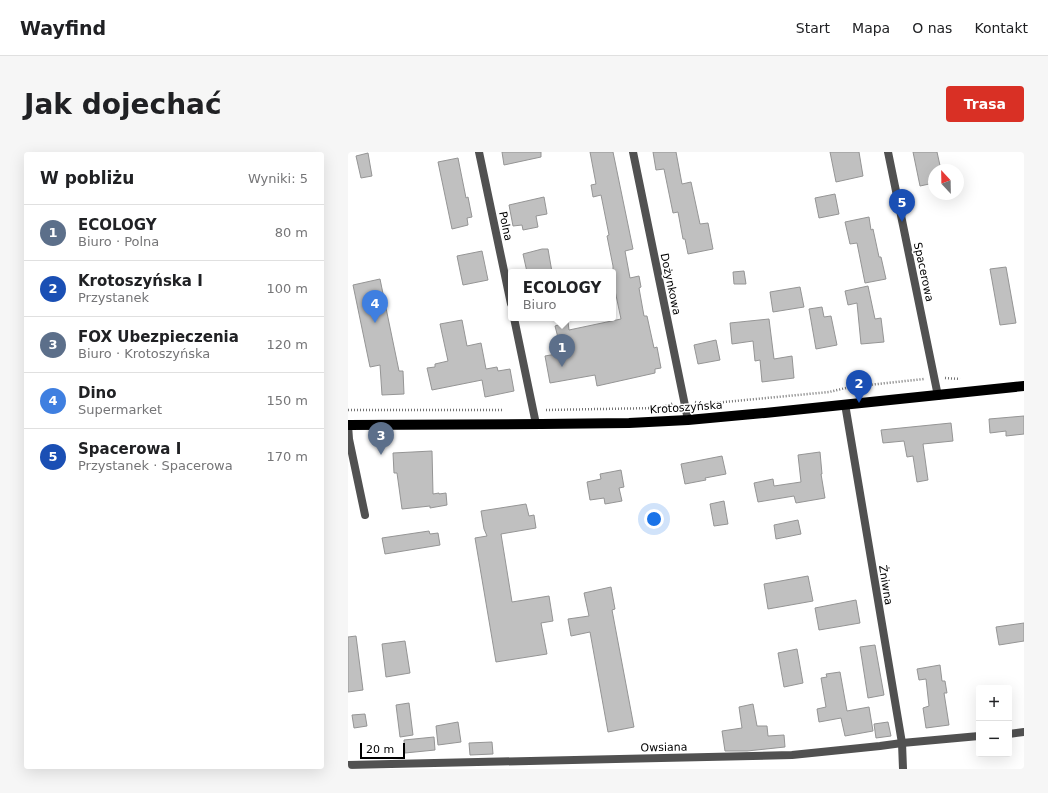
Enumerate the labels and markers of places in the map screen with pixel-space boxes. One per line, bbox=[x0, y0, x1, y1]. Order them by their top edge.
pin: 5 bbox=[889, 189, 915, 222]
pin: 4 bbox=[362, 290, 388, 323]
pin: 1 bbox=[549, 334, 575, 367]
pin: 2 bbox=[846, 370, 872, 403]
pin: 3 bbox=[368, 422, 394, 455]

